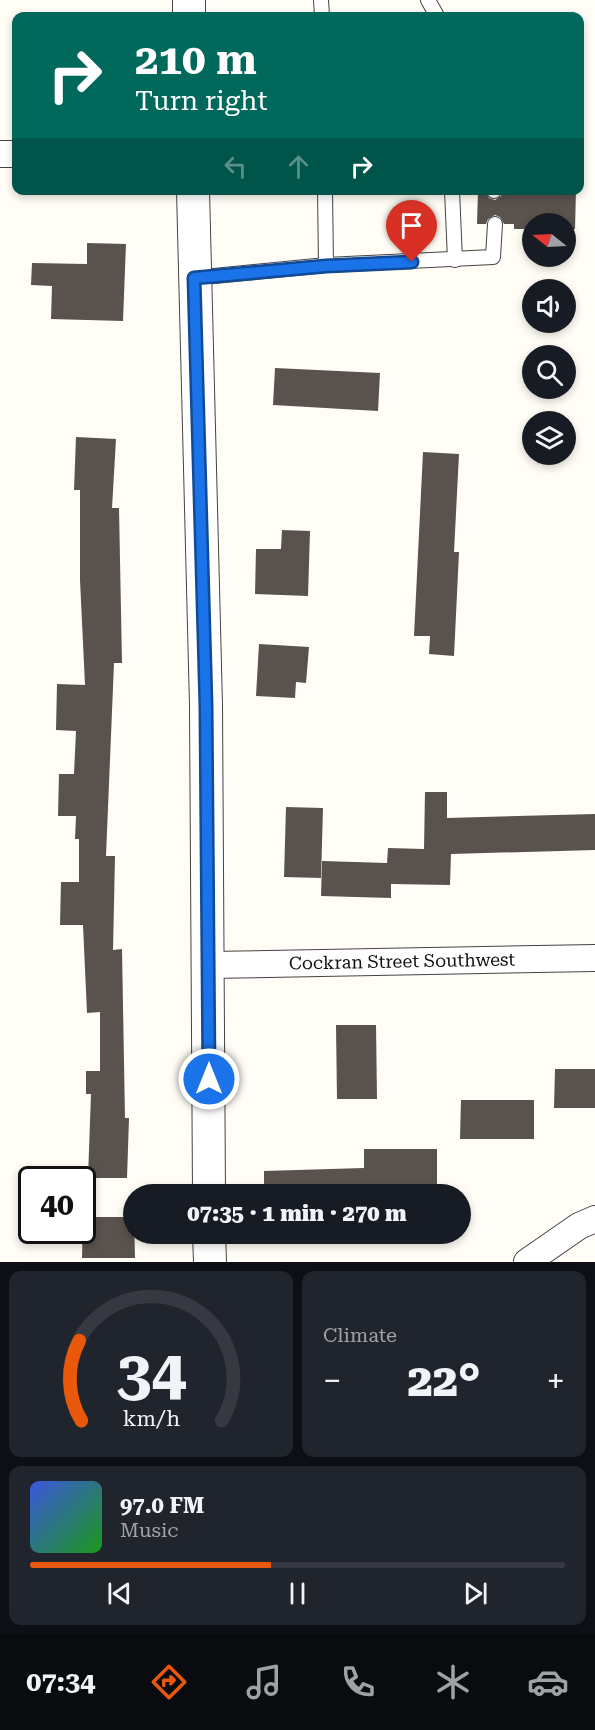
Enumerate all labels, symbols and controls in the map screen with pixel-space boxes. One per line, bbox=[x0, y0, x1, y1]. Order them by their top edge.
text: 210 m bbox=[135, 35, 257, 84]
icon: right bbox=[36, 36, 114, 114]
text: Turn right bbox=[135, 85, 268, 117]
icon: left bbox=[219, 150, 252, 183]
icon: ahead bbox=[282, 150, 315, 183]
icon: right bbox=[345, 150, 378, 183]
pin bbox=[386, 200, 437, 262]
icon: arrive bbox=[395, 209, 428, 242]
north arrow bbox=[522, 213, 576, 267]
map controls bbox=[522, 213, 576, 465]
button: sound bbox=[522, 279, 576, 333]
button: search bbox=[522, 345, 576, 399]
button: layers bbox=[522, 411, 576, 465]
street label: Cockran Street Southwest bbox=[289, 949, 516, 973]
position arrow bbox=[177, 1047, 241, 1111]
speed limit sign: 40 bbox=[18, 1166, 96, 1244]
text: 07:35 · 1 min · 270 m bbox=[187, 1201, 407, 1226]
text: Climate bbox=[323, 1323, 397, 1347]
text: 34 bbox=[116, 1337, 186, 1410]
text: 22° bbox=[408, 1354, 481, 1407]
text: − bbox=[323, 1361, 341, 1400]
text: + bbox=[547, 1361, 565, 1400]
text: km/h bbox=[122, 1406, 180, 1431]
text: 97.0 FM bbox=[120, 1493, 204, 1518]
text: Music bbox=[120, 1518, 179, 1542]
icon: previous bbox=[103, 1577, 136, 1610]
icon: pause bbox=[281, 1577, 314, 1610]
icon: next bbox=[459, 1577, 492, 1610]
icon: directions bbox=[148, 1661, 190, 1703]
icon: music bbox=[243, 1661, 285, 1703]
icon: phone bbox=[337, 1661, 379, 1703]
icon: climate bbox=[432, 1661, 474, 1703]
icon: car bbox=[527, 1661, 569, 1703]
text: 07:34 bbox=[26, 1666, 95, 1698]

